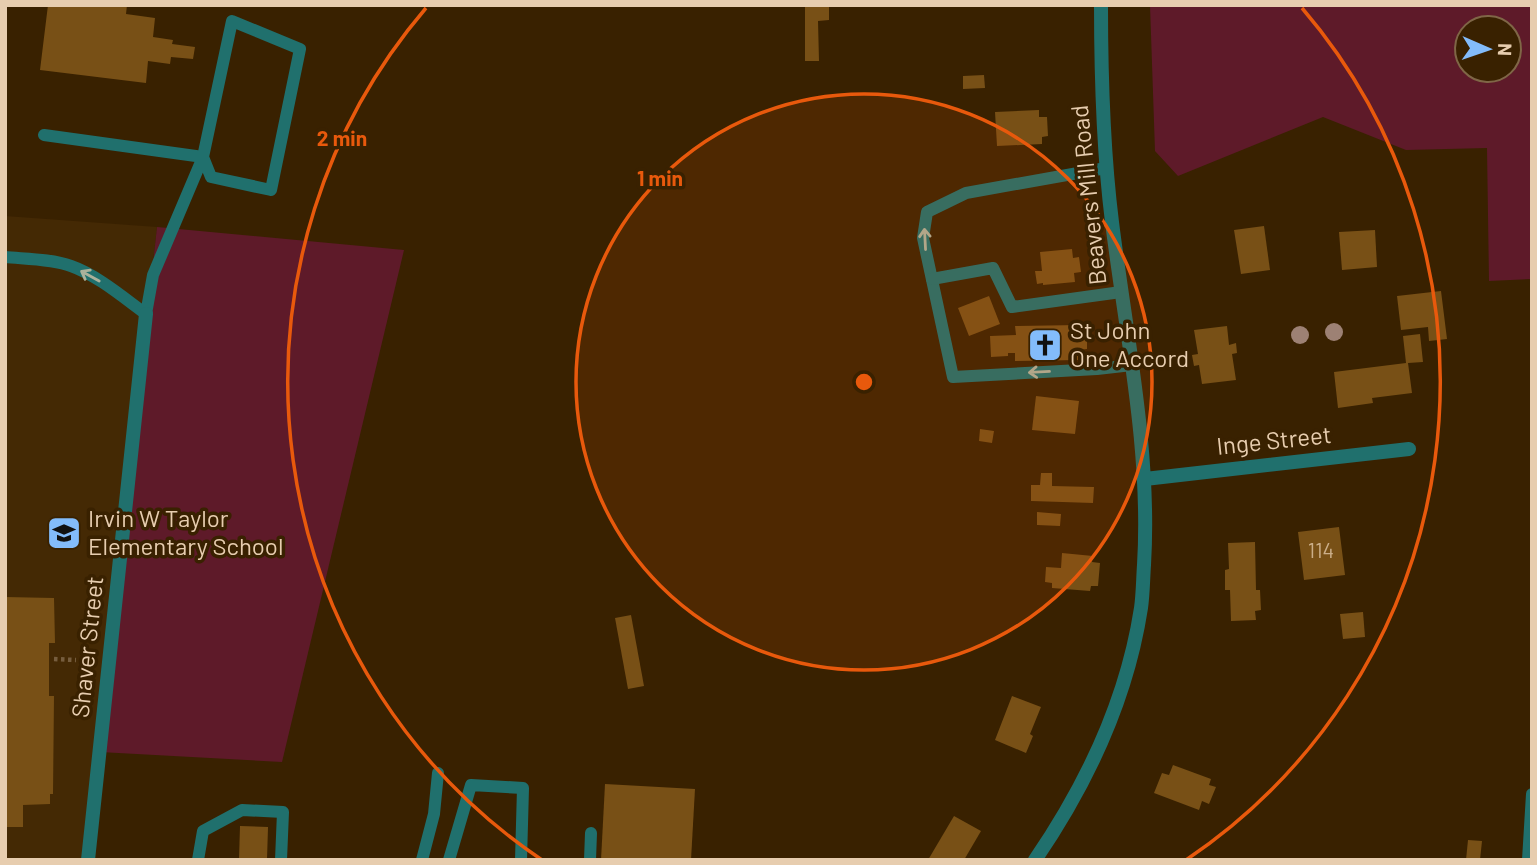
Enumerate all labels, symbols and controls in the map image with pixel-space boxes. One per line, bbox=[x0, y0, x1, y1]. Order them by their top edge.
north arrow bbox=[1453, 14, 1523, 84]
text: N bbox=[1494, 43, 1517, 56]
street label: Beavers Mill Road bbox=[1064, 104, 1111, 287]
text: 2 min bbox=[317, 125, 367, 150]
text: 1 min bbox=[637, 165, 683, 190]
one-way arrow bbox=[919, 228, 932, 251]
one-way arrow bbox=[80, 269, 100, 283]
place label: St John One Accord bbox=[1070, 315, 1189, 372]
church icon: St John One Accord bbox=[1026, 326, 1064, 364]
one-way arrow bbox=[1028, 366, 1051, 379]
centre of rings bbox=[852, 370, 876, 394]
street label: Inge Street bbox=[1215, 419, 1333, 460]
place label: Irvin W Taylor Elementary School bbox=[88, 503, 283, 560]
school or university icon: Irvin W Taylor Elementary School bbox=[45, 514, 83, 552]
house number: 114 bbox=[1308, 537, 1334, 562]
street label: Shaver Street bbox=[65, 575, 108, 719]

